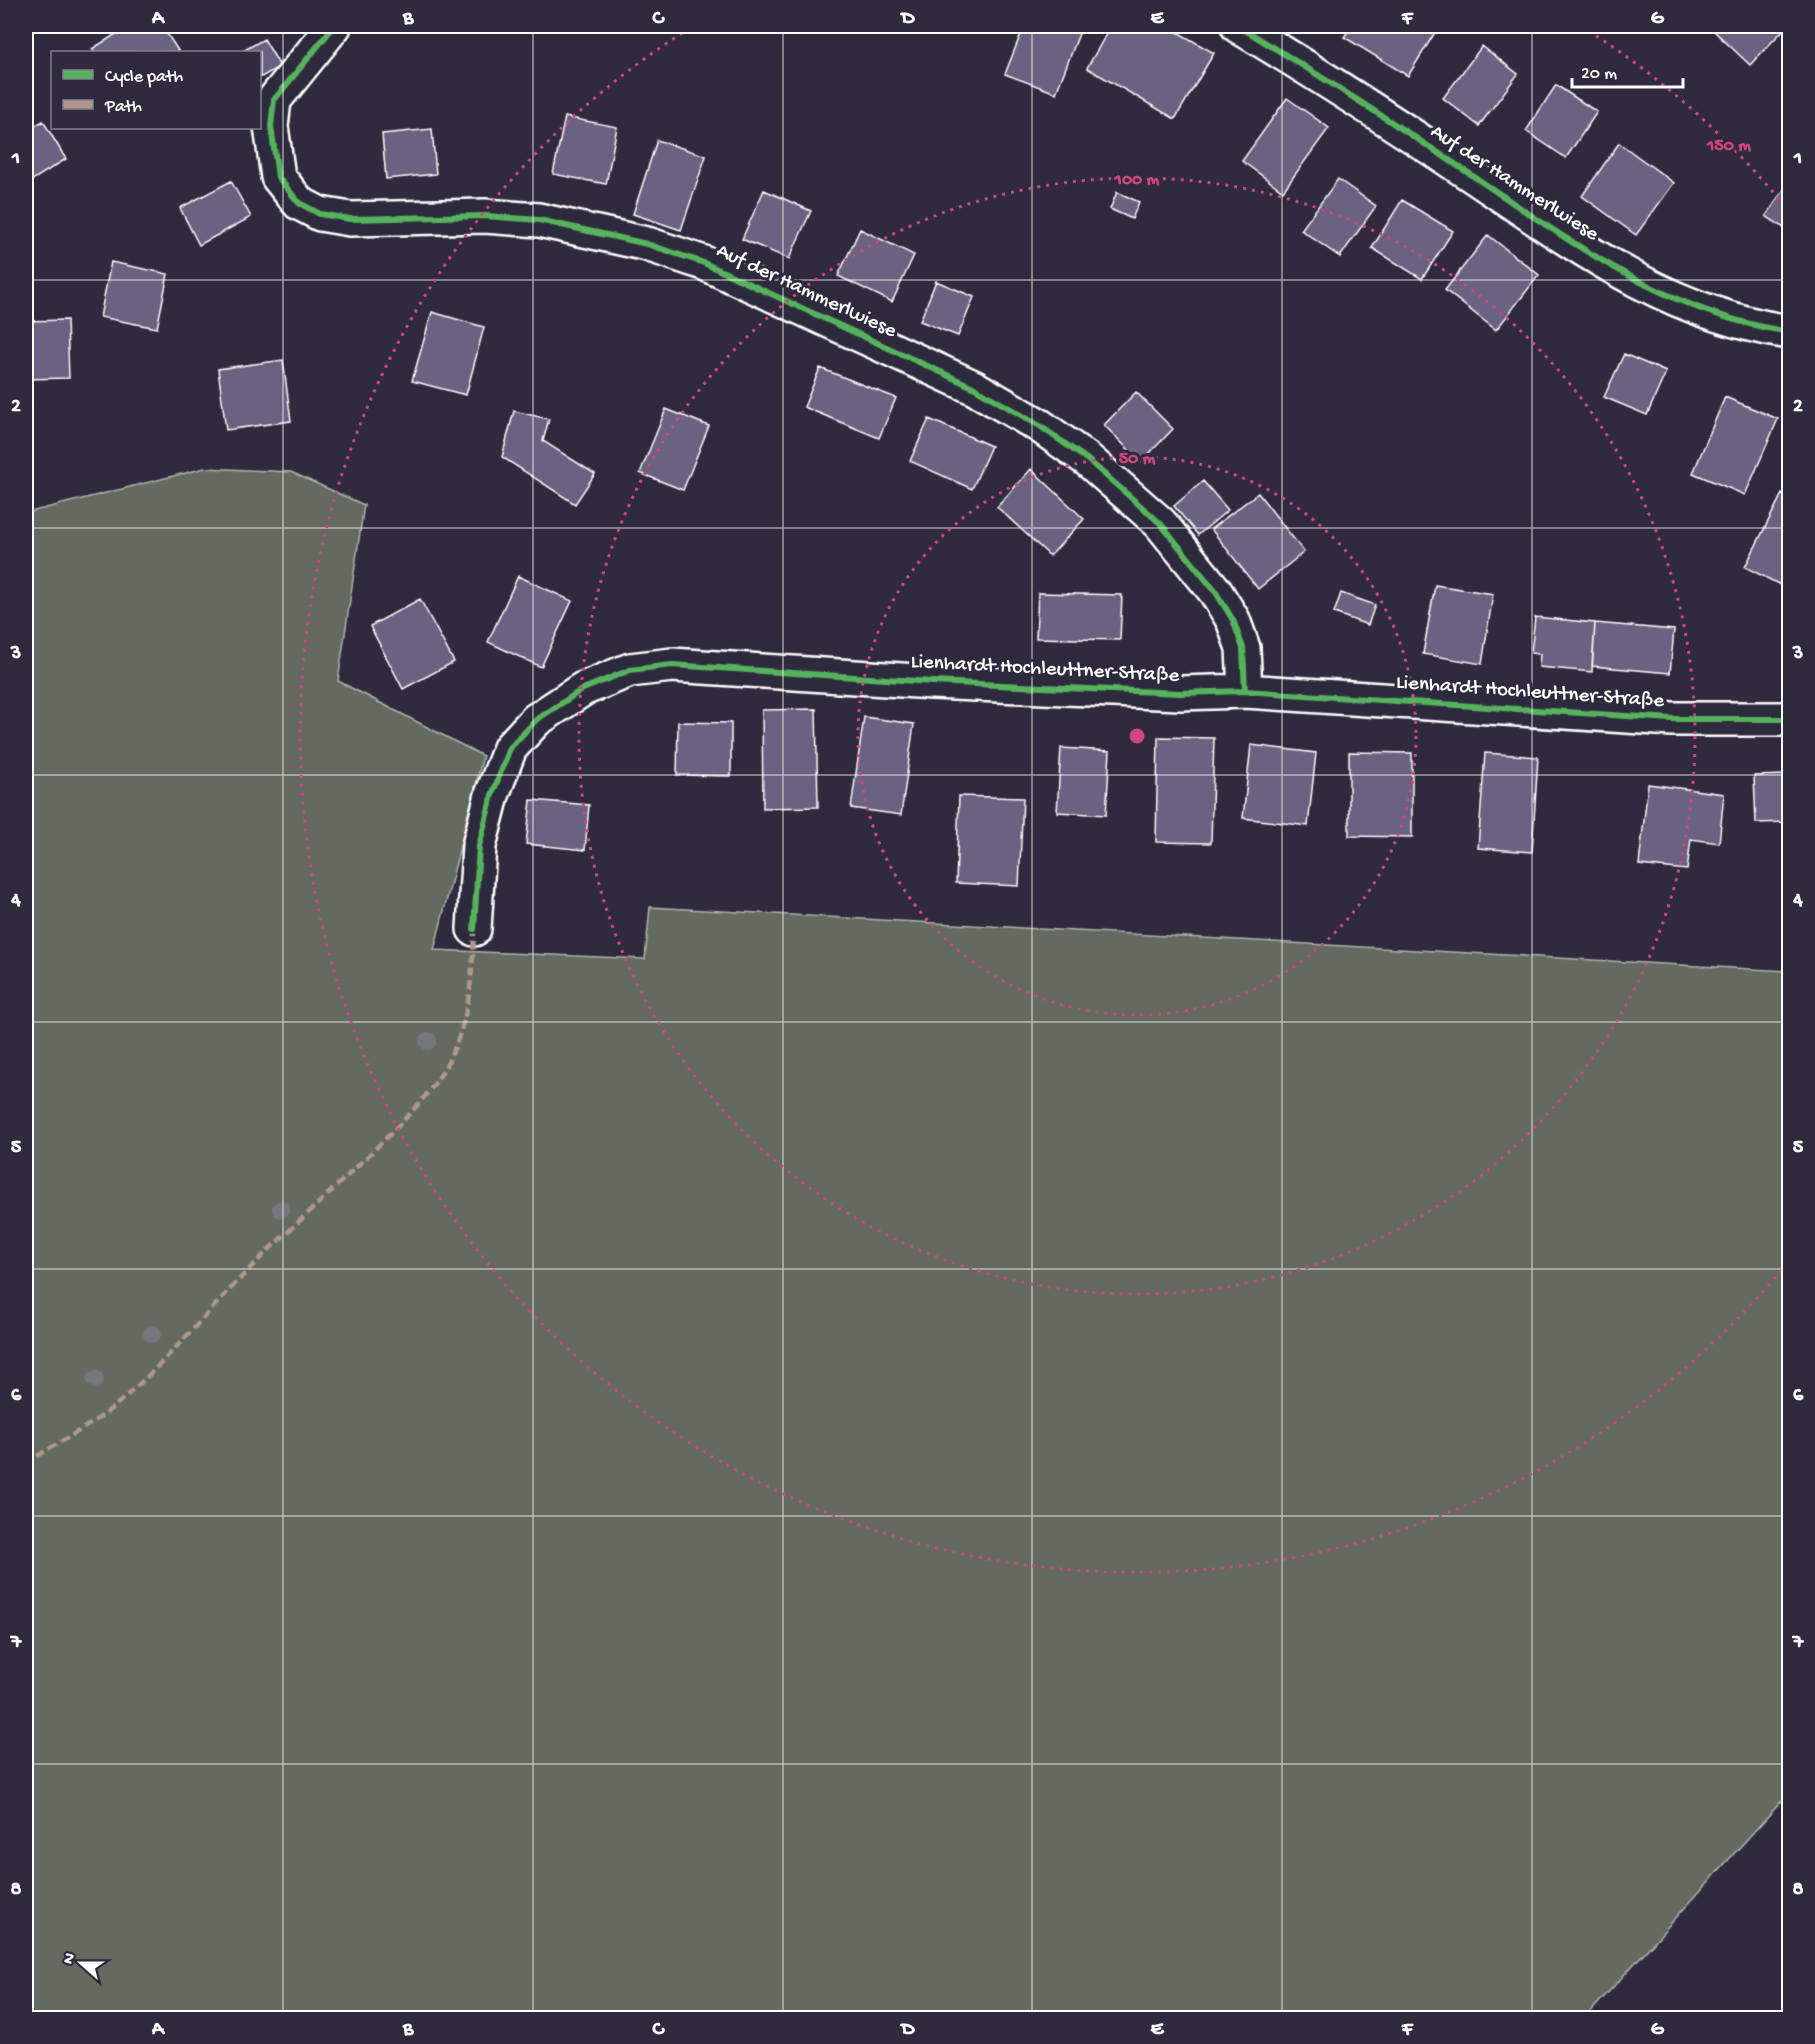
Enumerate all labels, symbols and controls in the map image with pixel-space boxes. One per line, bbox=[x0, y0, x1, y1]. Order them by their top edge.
text: A bbox=[151, 8, 166, 31]
text: B bbox=[402, 8, 414, 31]
text: C bbox=[652, 8, 666, 31]
text: D bbox=[899, 8, 915, 31]
text: E bbox=[1151, 8, 1165, 31]
text: F bbox=[1401, 8, 1414, 31]
text: G bbox=[1651, 8, 1665, 31]
legend bbox=[51, 51, 261, 129]
scale bar bbox=[1572, 51, 1683, 89]
text: 20 m bbox=[1581, 64, 1617, 85]
text: Cycle path bbox=[105, 67, 183, 88]
text: Path bbox=[104, 97, 142, 118]
street label: Auf der Hammerlwiese bbox=[1425, 120, 1604, 248]
text: 150 m bbox=[1706, 136, 1751, 157]
text: 1 bbox=[11, 148, 20, 171]
text: 1 bbox=[1793, 148, 1802, 171]
text: 100 m bbox=[1114, 170, 1160, 191]
street label: Auf der Hammerlwiese bbox=[712, 239, 901, 345]
text: 2 bbox=[11, 396, 21, 419]
text: 2 bbox=[1793, 396, 1803, 419]
text: 50 m bbox=[1119, 449, 1156, 470]
text: 3 bbox=[10, 643, 21, 666]
text: 3 bbox=[1792, 643, 1803, 666]
street label: Lienhardt Hochleuttner-Straße bbox=[910, 650, 1181, 690]
street label: Lienhardt Hochleuttner-Straße bbox=[1395, 671, 1666, 715]
centre of rings bbox=[1127, 726, 1147, 746]
text: 4 bbox=[10, 890, 21, 913]
text: 4 bbox=[1792, 890, 1803, 913]
text: 5 bbox=[11, 1137, 22, 1160]
text: 5 bbox=[1793, 1137, 1804, 1160]
text: 6 bbox=[11, 1385, 22, 1408]
text: 6 bbox=[1793, 1385, 1804, 1408]
text: 7 bbox=[10, 1632, 23, 1655]
text: 7 bbox=[1792, 1632, 1805, 1655]
text: 8 bbox=[11, 1879, 22, 1902]
text: 8 bbox=[1793, 1879, 1804, 1902]
north arrow bbox=[51, 1933, 111, 1993]
text: N bbox=[60, 1950, 81, 1967]
text: A bbox=[151, 2019, 166, 2042]
text: B bbox=[402, 2019, 414, 2042]
text: C bbox=[652, 2019, 666, 2042]
text: D bbox=[899, 2019, 915, 2042]
text: E bbox=[1151, 2019, 1165, 2042]
text: F bbox=[1401, 2019, 1414, 2042]
text: G bbox=[1651, 2019, 1665, 2042]

